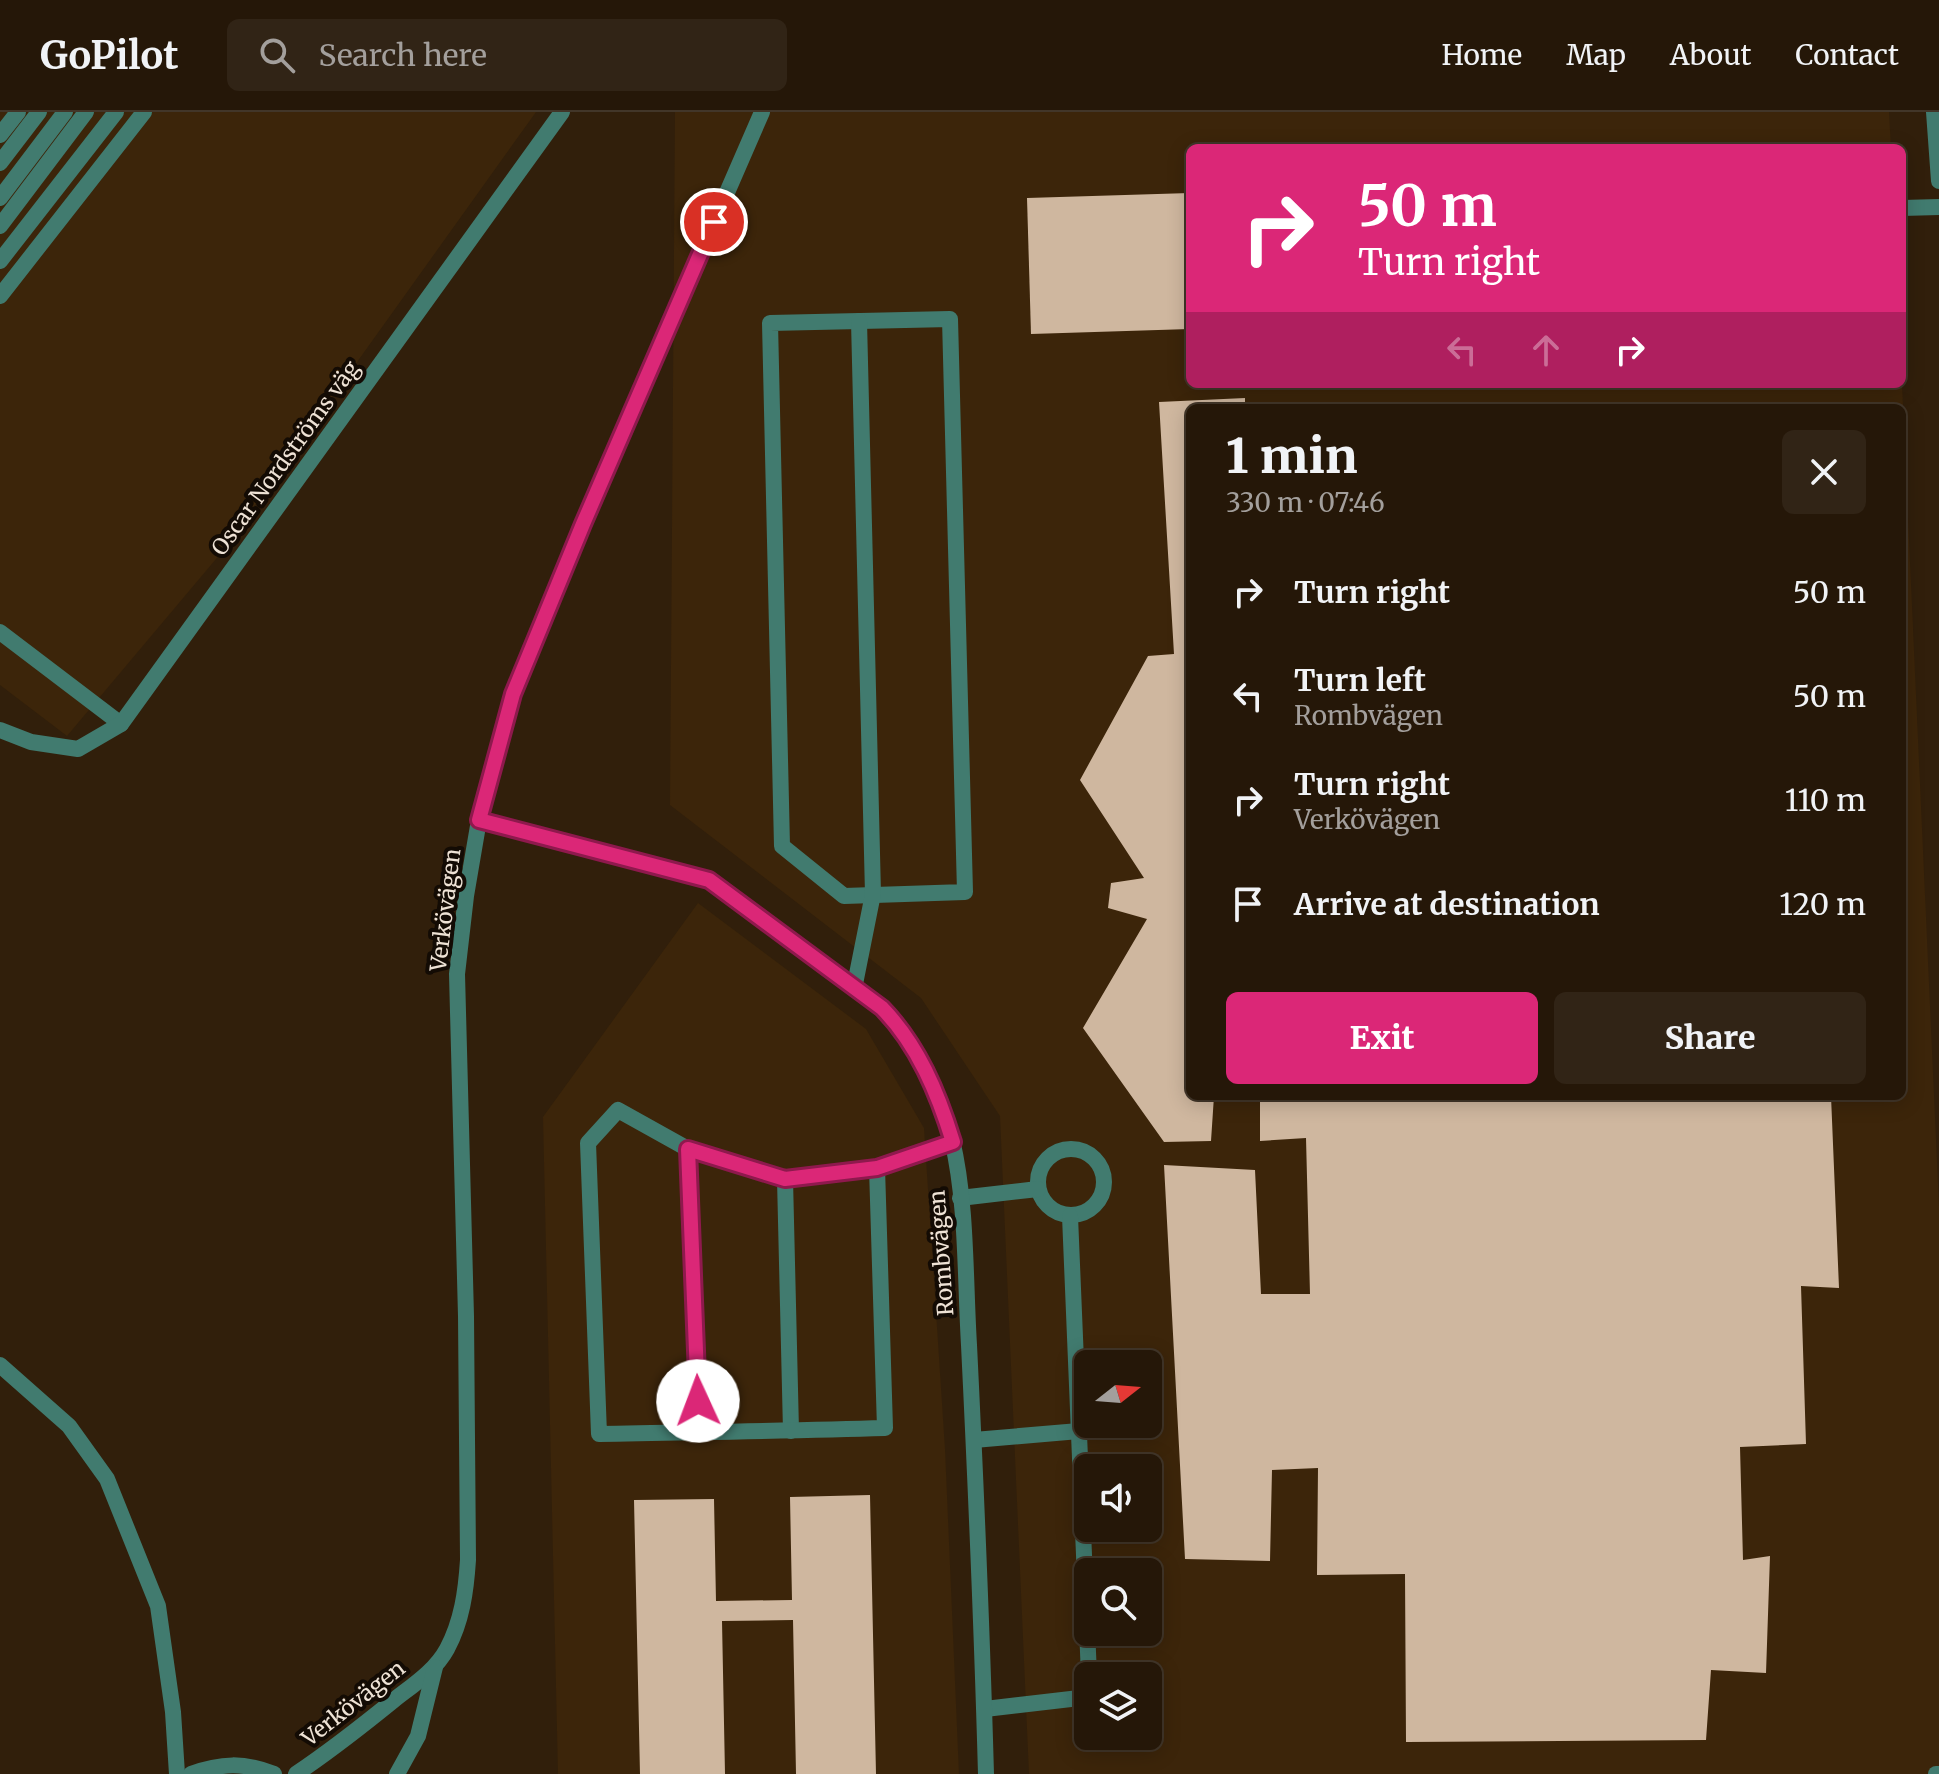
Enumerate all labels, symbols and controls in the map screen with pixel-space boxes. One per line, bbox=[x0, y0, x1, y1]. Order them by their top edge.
search box bbox=[227, 19, 787, 91]
text: GoPilot bbox=[40, 32, 179, 79]
icon: search bbox=[255, 33, 299, 77]
text: Search here bbox=[319, 36, 487, 74]
text: Home bbox=[1441, 37, 1522, 73]
text: Map bbox=[1566, 37, 1626, 73]
text: About bbox=[1670, 37, 1751, 73]
text: Contact bbox=[1795, 37, 1899, 73]
text: 50 m bbox=[1358, 171, 1497, 241]
icon: right bbox=[1226, 176, 1330, 280]
pin bbox=[680, 188, 748, 256]
icon: arrive bbox=[692, 200, 736, 244]
text: Turn right bbox=[1358, 240, 1540, 285]
icon: left bbox=[1440, 328, 1484, 372]
icon: ahead bbox=[1524, 328, 1568, 372]
icon: right bbox=[1608, 328, 1652, 372]
street label: Oscar Nordströms väg bbox=[205, 355, 365, 561]
text: 1 min bbox=[1226, 426, 1358, 486]
button: close bbox=[1782, 430, 1866, 514]
text: 330 m · 07:46 bbox=[1226, 486, 1385, 519]
icon: right bbox=[1226, 570, 1270, 614]
text: Turn right bbox=[1294, 573, 1450, 611]
text: 50 m bbox=[1793, 573, 1866, 611]
text: Turn left bbox=[1294, 661, 1426, 699]
icon: left bbox=[1226, 674, 1270, 718]
text: 50 m bbox=[1793, 677, 1866, 715]
text: Rombvägen bbox=[1294, 699, 1443, 732]
text: Turn right bbox=[1294, 765, 1450, 803]
icon: right bbox=[1226, 778, 1270, 822]
text: 110 m bbox=[1785, 781, 1866, 819]
text: Verkövägen bbox=[1294, 803, 1440, 836]
street label: Verkövägen bbox=[423, 847, 466, 974]
icon: arrive bbox=[1226, 882, 1270, 926]
text: Arrive at destination bbox=[1294, 885, 1600, 923]
text: 120 m bbox=[1779, 885, 1866, 923]
button: Exit bbox=[1226, 992, 1538, 1084]
button: Share bbox=[1554, 992, 1866, 1084]
street label: Rombvägen bbox=[923, 1189, 959, 1317]
north arrow bbox=[1074, 1350, 1162, 1438]
map controls bbox=[1074, 1350, 1162, 1750]
position arrow bbox=[656, 1359, 740, 1443]
button: sound bbox=[1074, 1454, 1162, 1542]
button: search bbox=[1074, 1558, 1162, 1646]
street label: Verkövägen bbox=[295, 1654, 411, 1753]
button: layers bbox=[1074, 1662, 1162, 1750]

